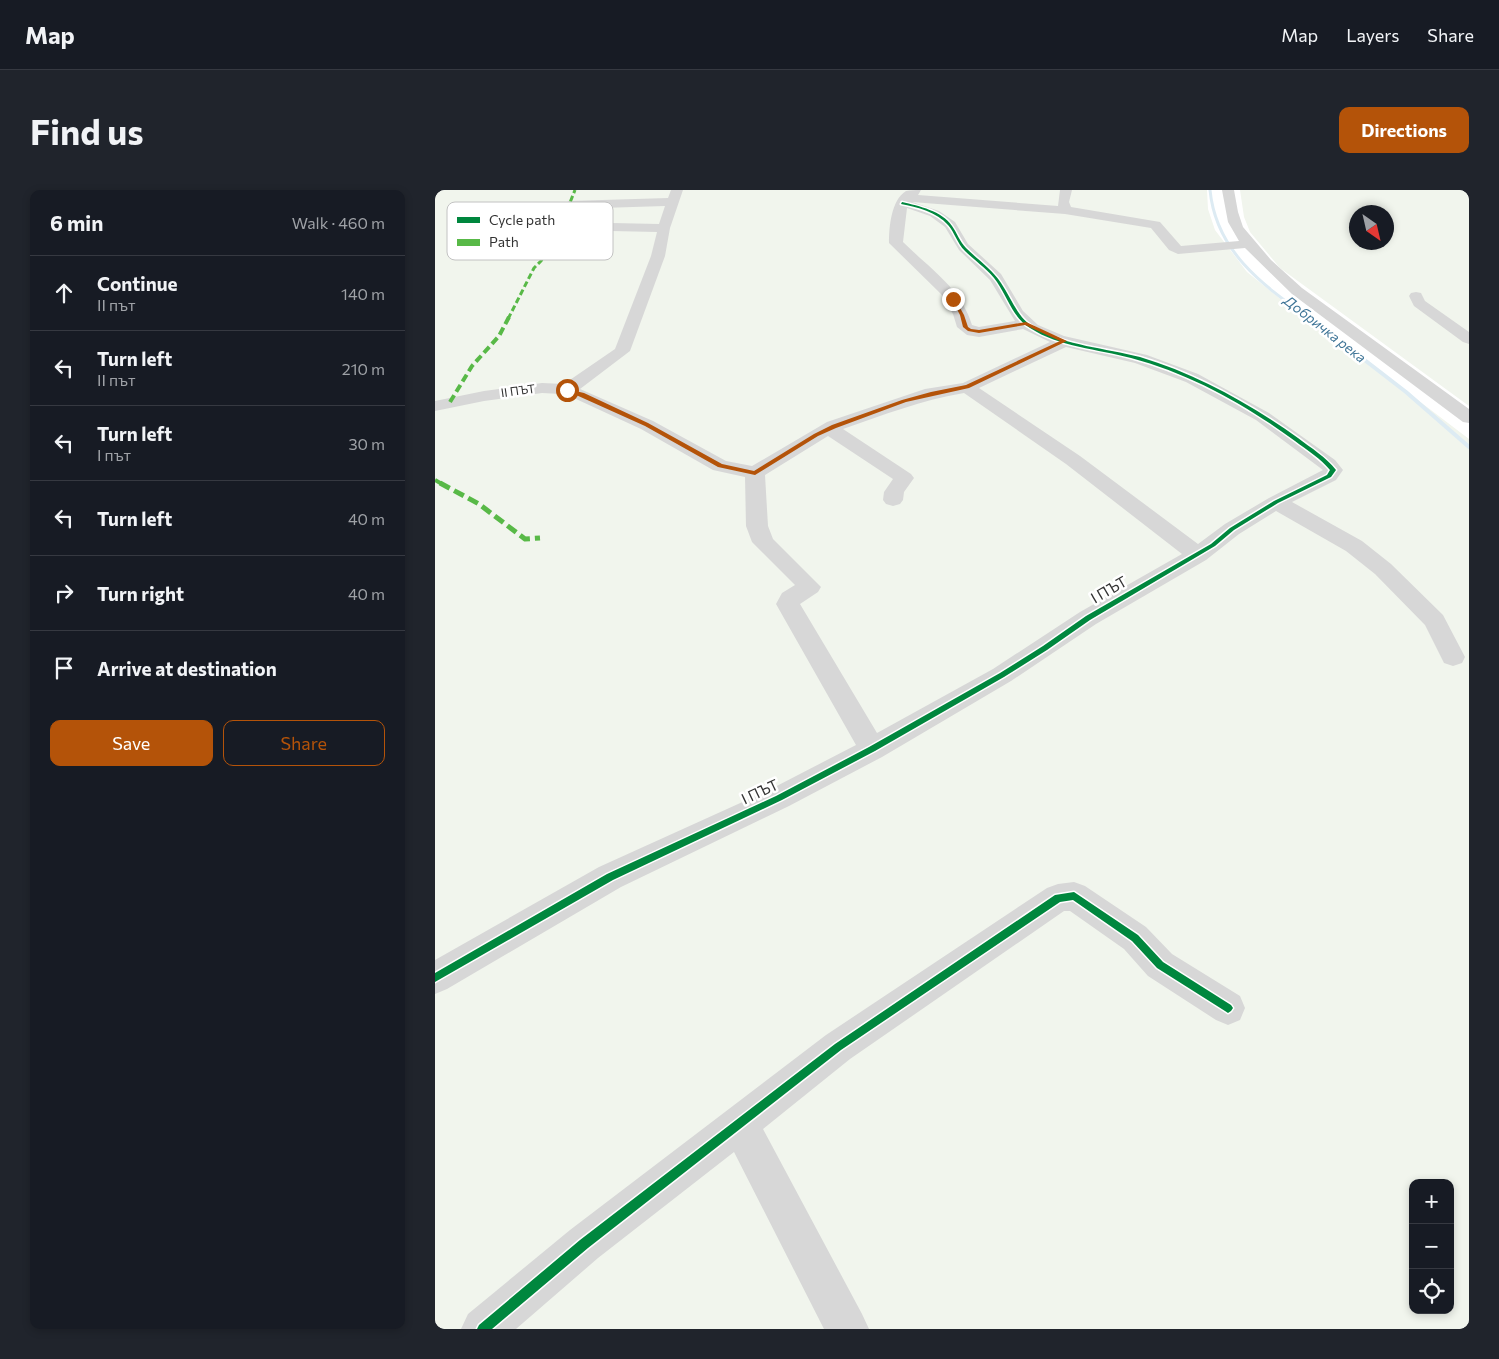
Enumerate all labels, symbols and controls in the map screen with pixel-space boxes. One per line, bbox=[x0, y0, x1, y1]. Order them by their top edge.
text: Map bbox=[25, 20, 75, 49]
text: Map bbox=[1281, 24, 1318, 46]
text: Layers bbox=[1346, 24, 1399, 46]
text: Share bbox=[1427, 24, 1474, 46]
button: Directions bbox=[1339, 107, 1469, 153]
text: Find us bbox=[30, 109, 144, 152]
legend bbox=[447, 202, 613, 260]
north arrow bbox=[1349, 205, 1394, 250]
text: 6 min bbox=[50, 210, 103, 235]
text: Cycle path bbox=[489, 211, 555, 228]
text: Walk · 460 m bbox=[292, 213, 385, 232]
text: Path bbox=[489, 233, 519, 250]
text: Continue bbox=[97, 272, 177, 295]
icon: ahead bbox=[50, 279, 78, 307]
text: 140 m bbox=[341, 284, 385, 303]
route end bbox=[942, 288, 965, 311]
water label: Добричка река bbox=[1279, 290, 1370, 366]
text: ІІ път bbox=[97, 295, 135, 314]
text: Turn left bbox=[97, 347, 172, 370]
icon: left bbox=[50, 354, 78, 382]
text: 210 m bbox=[342, 359, 385, 378]
text: ІІ път bbox=[97, 370, 135, 389]
route start bbox=[556, 379, 579, 402]
street label: ІІ ПЪТ bbox=[500, 381, 536, 399]
text: Turn left bbox=[97, 422, 172, 445]
icon: left bbox=[50, 429, 78, 457]
text: 30 m bbox=[348, 434, 385, 453]
text: І път bbox=[97, 445, 131, 464]
icon: left bbox=[50, 504, 78, 532]
text: Turn left bbox=[97, 507, 172, 530]
text: 40 m bbox=[348, 509, 385, 528]
street label: І ПЪТ bbox=[1087, 571, 1130, 607]
icon: right bbox=[50, 579, 78, 607]
text: Turn right bbox=[97, 582, 184, 605]
text: 40 m bbox=[348, 584, 385, 603]
icon: arrive bbox=[50, 654, 78, 682]
text: Arrive at destination bbox=[97, 657, 277, 680]
button: Save bbox=[50, 720, 213, 766]
button: Share bbox=[223, 720, 385, 766]
street label: І ПЪТ bbox=[738, 775, 781, 807]
map controls bbox=[1409, 1179, 1454, 1314]
button: + bbox=[1409, 1179, 1454, 1224]
button: − bbox=[1409, 1224, 1454, 1269]
button: locate bbox=[1409, 1269, 1454, 1314]

